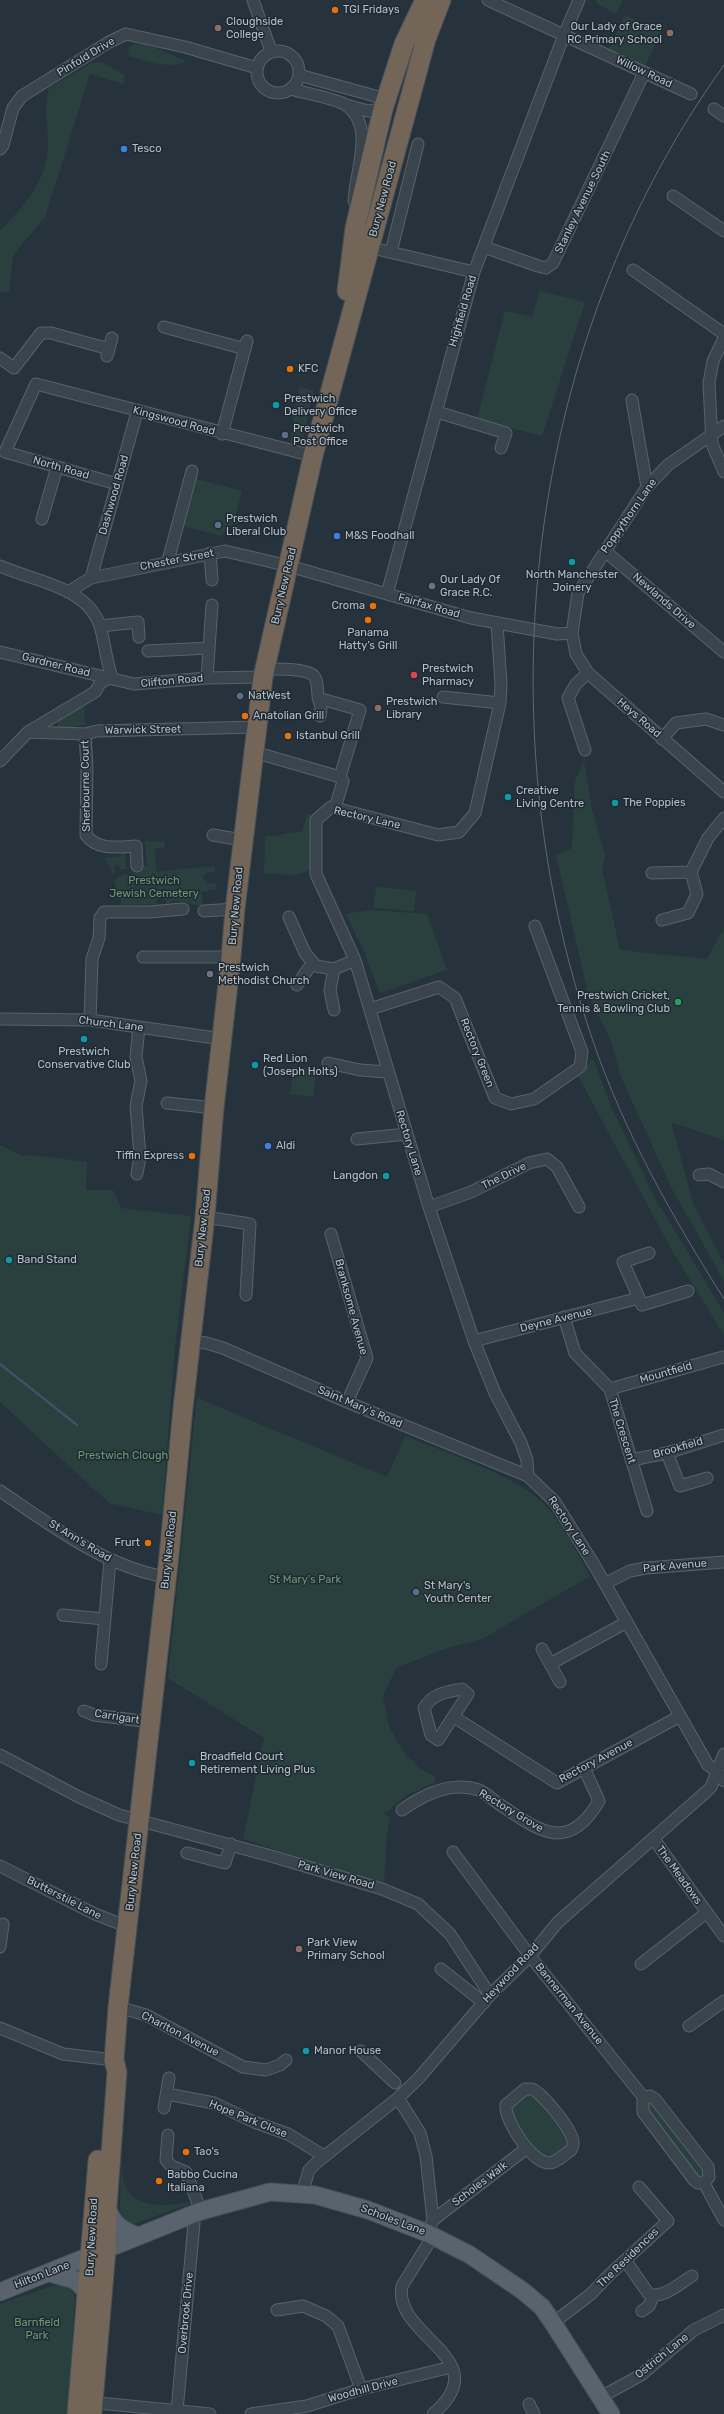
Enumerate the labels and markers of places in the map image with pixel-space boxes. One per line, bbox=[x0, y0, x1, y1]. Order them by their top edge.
place label: TGI Fridays bbox=[343, 3, 400, 17]
marker: TGI Fridays bbox=[330, 5, 340, 15]
place label: Cloughside College bbox=[226, 15, 283, 41]
place label: Our Lady of Grace RC Primary School bbox=[567, 20, 662, 46]
marker: Cloughside College bbox=[213, 23, 223, 33]
marker: Our Lady of Grace RC Primary School bbox=[665, 28, 675, 38]
place label: Tesco bbox=[132, 142, 161, 156]
marker: Tesco bbox=[119, 144, 129, 154]
place label: KFC bbox=[298, 362, 318, 376]
marker: KFC bbox=[285, 364, 295, 374]
place label: Prestwich Delivery Office bbox=[284, 392, 357, 418]
marker: Prestwich Delivery Office bbox=[271, 400, 281, 410]
place label: Prestwich Post Office bbox=[293, 422, 348, 448]
marker: Prestwich Post Office bbox=[280, 430, 290, 440]
place label: Prestwich Liberal Club bbox=[226, 512, 286, 538]
marker: Prestwich Liberal Club bbox=[213, 520, 223, 530]
place label: M&S Foodhall bbox=[345, 529, 414, 543]
marker: M&S Foodhall bbox=[332, 531, 342, 541]
marker: North Manchester Joinery bbox=[567, 557, 577, 567]
place label: North Manchester Joinery bbox=[526, 568, 618, 594]
place label: Our Lady Of Grace R.C. bbox=[440, 573, 500, 599]
marker: Our Lady Of Grace R.C. bbox=[427, 581, 437, 591]
place label: Croma bbox=[331, 599, 365, 613]
marker: Croma bbox=[368, 601, 378, 611]
marker: Panama Hatty’s Grill bbox=[363, 615, 373, 625]
place label: Panama Hatty’s Grill bbox=[339, 626, 397, 652]
place label: Prestwich Pharmacy bbox=[422, 662, 474, 688]
marker: Prestwich Pharmacy bbox=[409, 670, 419, 680]
place label: NatWest bbox=[248, 689, 291, 703]
marker: NatWest bbox=[235, 691, 245, 701]
place label: Prestwich Library bbox=[386, 695, 437, 721]
marker: Prestwich Library bbox=[373, 703, 383, 713]
place label: Anatolian Grill bbox=[253, 709, 324, 723]
marker: Anatolian Grill bbox=[240, 711, 250, 721]
place label: Istanbul Grill bbox=[296, 729, 360, 743]
marker: Istanbul Grill bbox=[283, 731, 293, 741]
place label: Creative Living Centre bbox=[516, 784, 584, 810]
marker: Creative Living Centre bbox=[503, 792, 513, 802]
place label: The Poppies bbox=[623, 796, 686, 810]
marker: The Poppies bbox=[610, 798, 620, 808]
place label: Prestwich Methodist Church bbox=[218, 961, 309, 987]
marker: Prestwich Methodist Church bbox=[205, 969, 215, 979]
place label: Prestwich Cricket, Tennis & Bowling Club bbox=[557, 989, 670, 1015]
marker: Prestwich Cricket, Tennis & Bowling Club bbox=[673, 997, 683, 1007]
marker: Prestwich Conservative Club bbox=[79, 1034, 89, 1044]
place label: Prestwich Conservative Club bbox=[37, 1045, 131, 1071]
place label: Red Lion (Joseph Holts) bbox=[263, 1052, 338, 1078]
marker: Red Lion (Joseph Holts) bbox=[250, 1060, 260, 1070]
place label: Aldi bbox=[276, 1139, 295, 1153]
marker: Aldi bbox=[263, 1141, 273, 1151]
place label: Tiffin Express bbox=[116, 1149, 184, 1163]
marker: Tiffin Express bbox=[187, 1151, 197, 1161]
place label: Langdon bbox=[333, 1169, 378, 1183]
marker: Langdon bbox=[381, 1171, 391, 1181]
place label: Band Stand bbox=[17, 1253, 77, 1267]
marker: Band Stand bbox=[4, 1255, 14, 1265]
place label: Frurt bbox=[114, 1536, 140, 1550]
marker: Frurt bbox=[143, 1538, 153, 1548]
place label: St Mary's Youth Center bbox=[424, 1579, 492, 1605]
marker: St Mary's Youth Center bbox=[411, 1587, 421, 1597]
place label: Broadfield Court Retirement Living Plus bbox=[200, 1750, 315, 1776]
marker: Broadfield Court Retirement Living Plus bbox=[187, 1758, 197, 1768]
place label: Park View Primary School bbox=[307, 1936, 385, 1962]
marker: Park View Primary School bbox=[294, 1944, 304, 1954]
place label: Manor House bbox=[314, 2044, 381, 2058]
marker: Manor House bbox=[301, 2046, 311, 2056]
place label: Tao's bbox=[194, 2145, 219, 2159]
marker: Tao's bbox=[181, 2147, 191, 2157]
place label: Babbo Cucina Italiana bbox=[167, 2168, 238, 2194]
marker: Babbo Cucina Italiana bbox=[154, 2176, 164, 2186]

